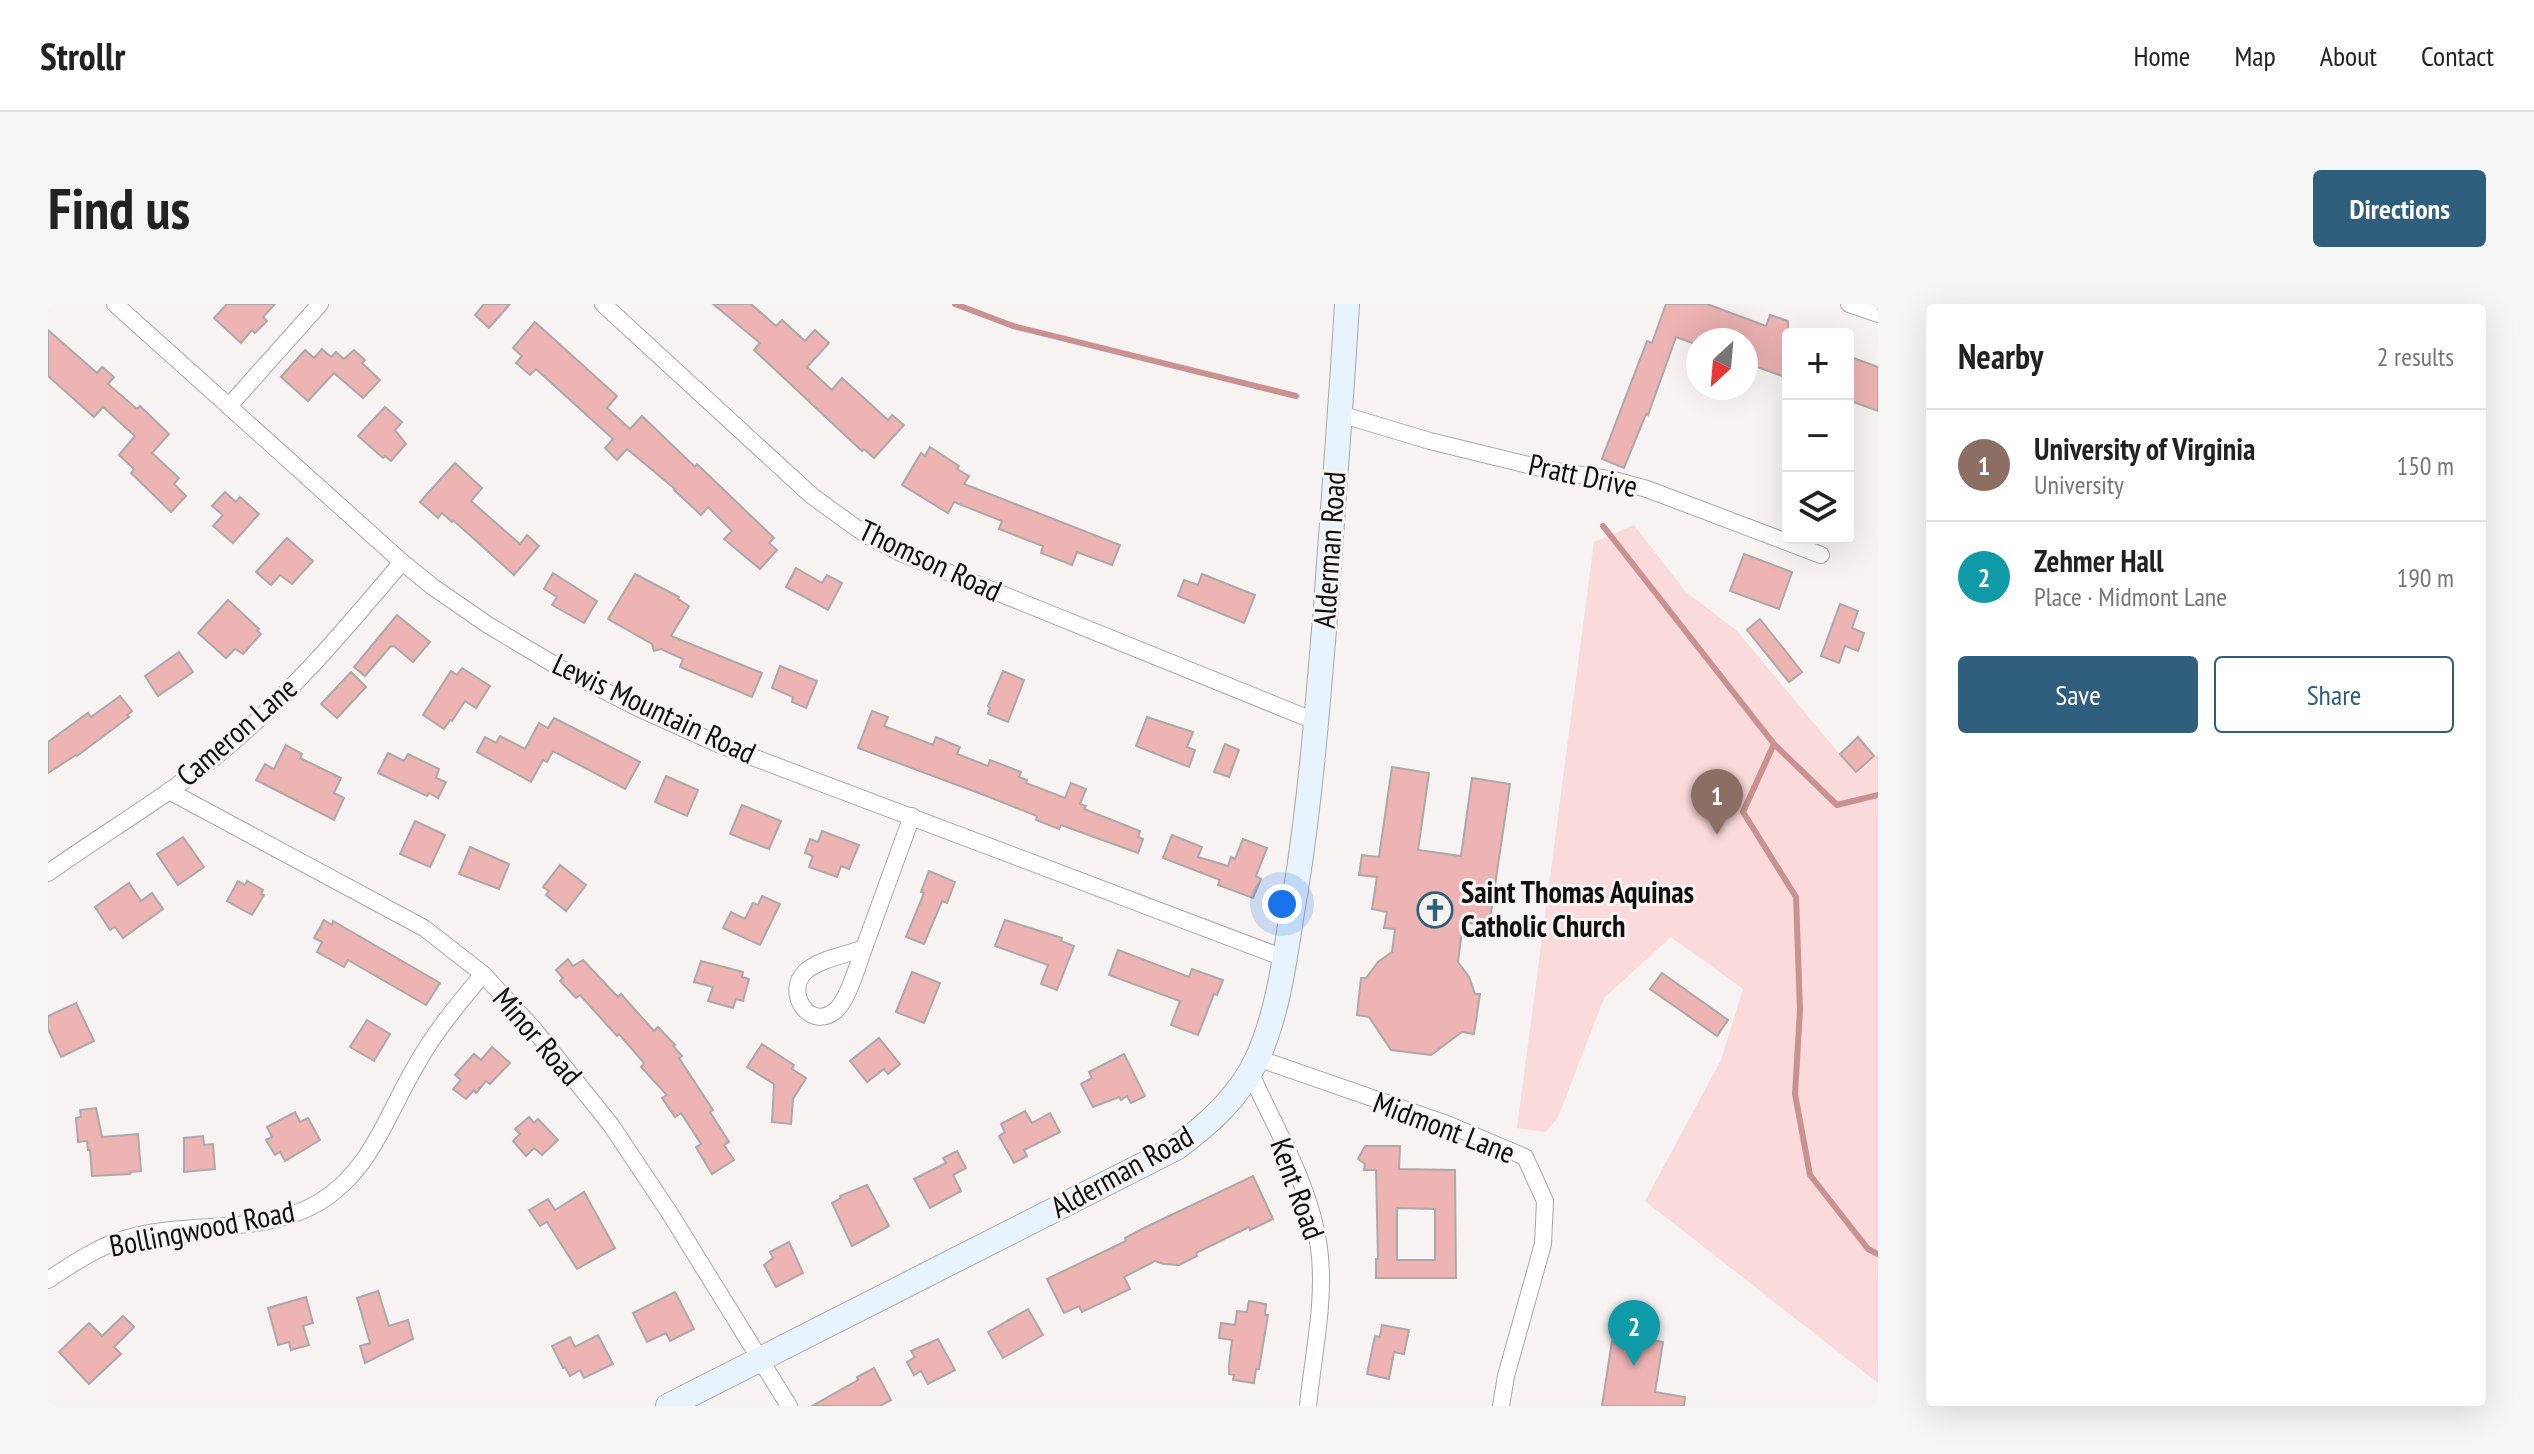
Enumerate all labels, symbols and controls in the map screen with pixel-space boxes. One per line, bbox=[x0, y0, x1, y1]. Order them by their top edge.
text: Strollr bbox=[40, 31, 125, 80]
text: Home bbox=[2134, 37, 2190, 74]
text: Map bbox=[2234, 37, 2276, 74]
text: About bbox=[2320, 37, 2377, 74]
text: Contact bbox=[2421, 37, 2494, 74]
button: Directions bbox=[2313, 170, 2486, 247]
text: Find us bbox=[48, 172, 190, 244]
north arrow bbox=[1686, 328, 1758, 400]
map controls bbox=[1782, 328, 1854, 544]
button: + bbox=[1782, 328, 1854, 400]
text: Nearby bbox=[1958, 334, 2043, 378]
text: 2 results bbox=[2377, 340, 2454, 373]
button: − bbox=[1782, 400, 1854, 472]
text: University of Virginia bbox=[2034, 429, 2255, 468]
street label: Pratt Drive bbox=[1525, 444, 1641, 505]
text: 1 bbox=[1978, 449, 1990, 482]
text: 150 m bbox=[2396, 449, 2454, 482]
text: University bbox=[2034, 468, 2124, 501]
street label: Alderman Road bbox=[1304, 470, 1353, 630]
button: layers bbox=[1782, 472, 1854, 544]
street label: Thomson Road bbox=[853, 510, 1008, 610]
text: Zehmer Hall bbox=[2034, 541, 2163, 580]
text: 2 bbox=[1978, 561, 1990, 594]
text: 190 m bbox=[2396, 561, 2454, 594]
text: Place · Midmont Lane bbox=[2034, 580, 2227, 613]
street label: Lewis Mountain Road bbox=[547, 644, 762, 772]
button: Save bbox=[1958, 656, 2198, 733]
button: Share bbox=[2214, 656, 2454, 733]
street label: Cameron Lane bbox=[168, 668, 304, 794]
pin: 1 bbox=[1691, 769, 1743, 835]
place label: Saint Thomas Aquinas Catholic Church bbox=[1461, 872, 1694, 945]
your location bbox=[1262, 884, 1302, 924]
church icon: Saint Thomas Aquinas Catholic Church bbox=[1416, 891, 1454, 929]
street label: Minor Road bbox=[485, 979, 591, 1093]
street label: Midmont Lane bbox=[1368, 1082, 1521, 1171]
street label: Alderman Road bbox=[1043, 1116, 1199, 1226]
street label: Kent Road bbox=[1262, 1132, 1335, 1244]
street label: Bollingwood Road bbox=[106, 1190, 298, 1265]
pin: 2 bbox=[1608, 1300, 1660, 1366]

